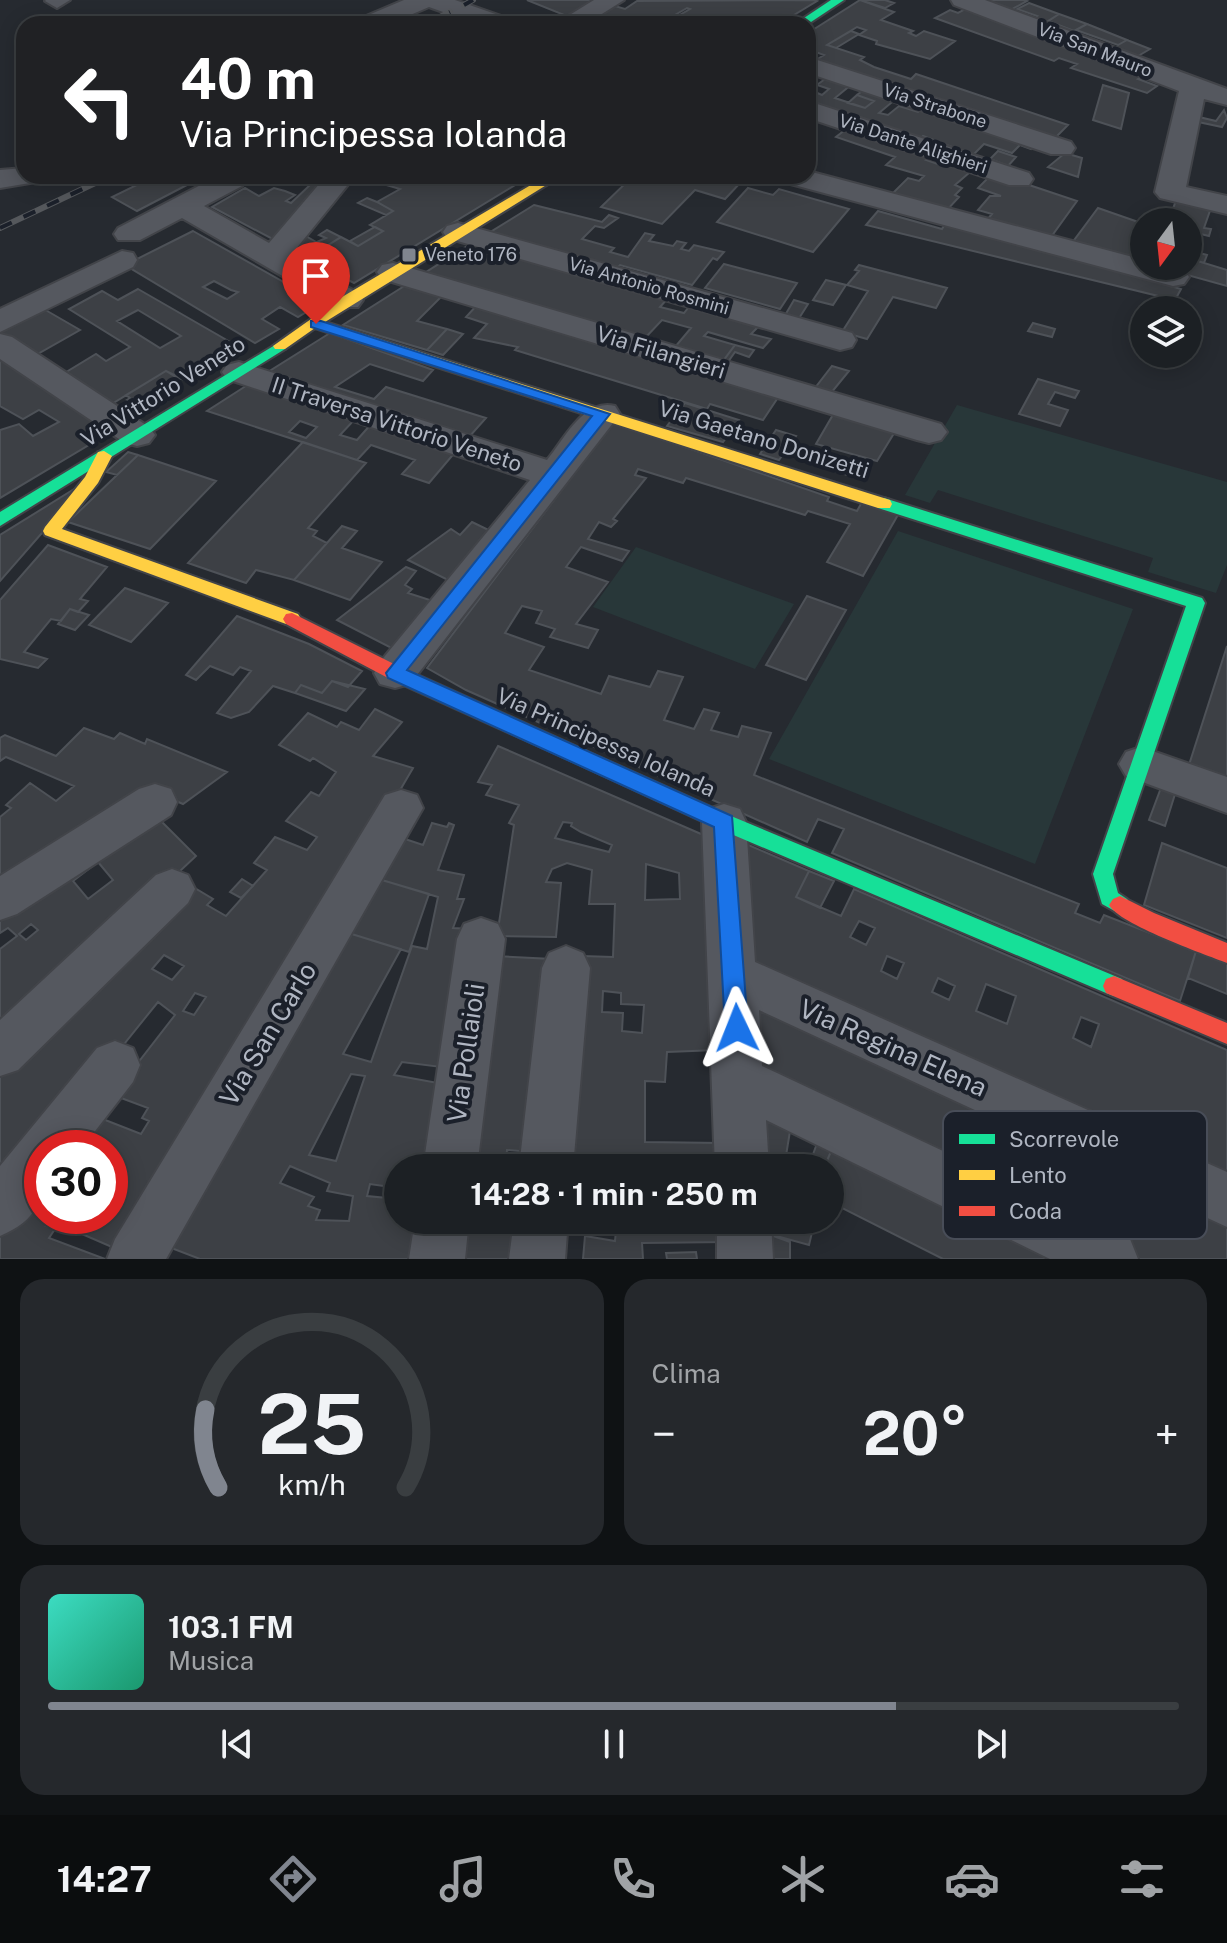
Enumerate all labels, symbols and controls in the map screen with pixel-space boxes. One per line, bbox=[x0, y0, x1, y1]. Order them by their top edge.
street label: Via San Mauro bbox=[1035, 18, 1155, 81]
text: 40 m bbox=[180, 46, 316, 112]
icon: left bbox=[48, 48, 152, 152]
street label: Via Strabone bbox=[881, 79, 990, 132]
street label: Via Dante Alighieri bbox=[836, 110, 990, 177]
text: Via Principessa Iolanda bbox=[180, 113, 567, 155]
north arrow bbox=[1130, 208, 1202, 280]
map controls bbox=[1130, 208, 1202, 368]
pin bbox=[282, 242, 350, 324]
place label: Veneto 176 bbox=[425, 244, 517, 265]
marker: Veneto 176 bbox=[400, 246, 418, 264]
street label: Via Antonio Rosmini bbox=[566, 253, 732, 318]
icon: arrive bbox=[294, 254, 338, 298]
button: layers bbox=[1130, 296, 1202, 368]
street label: Via Filangieri bbox=[593, 320, 729, 384]
street label: Via Vittorio Veneto bbox=[76, 330, 250, 452]
street label: II Traversa Vittorio Veneto bbox=[269, 371, 525, 477]
street label: Via Gaetano Donizetti bbox=[656, 395, 872, 483]
street label: Via Principessa Iolanda bbox=[493, 682, 719, 802]
street label: Via San Carlo bbox=[213, 956, 323, 1111]
street label: Via Pollaioli bbox=[440, 981, 491, 1125]
position arrow bbox=[695, 986, 779, 1070]
street label: Via Regina Elena bbox=[795, 992, 992, 1103]
legend bbox=[943, 1111, 1207, 1239]
text: Scorrevole bbox=[1009, 1126, 1119, 1152]
speed limit sign: 30 bbox=[24, 1130, 128, 1234]
text: Lento bbox=[1009, 1162, 1067, 1188]
text: 14:28 · 1 min · 250 m bbox=[470, 1176, 758, 1212]
text: Coda bbox=[1009, 1198, 1062, 1224]
text: Clima bbox=[652, 1358, 721, 1389]
text: 25 bbox=[257, 1375, 366, 1473]
text: 20° bbox=[863, 1398, 968, 1469]
text: − bbox=[652, 1408, 676, 1460]
text: + bbox=[1155, 1408, 1179, 1460]
text: km/h bbox=[278, 1468, 345, 1501]
text: 103.1 FM bbox=[168, 1609, 294, 1645]
text: Musica bbox=[168, 1645, 254, 1676]
icon: previous bbox=[215, 1722, 259, 1766]
icon: pause bbox=[592, 1722, 636, 1766]
icon: next bbox=[969, 1722, 1013, 1766]
icon: directions bbox=[265, 1851, 321, 1907]
icon: music bbox=[435, 1851, 491, 1907]
icon: phone bbox=[605, 1851, 661, 1907]
icon: climate bbox=[775, 1851, 831, 1907]
icon: car bbox=[944, 1851, 1000, 1907]
icon: filters bbox=[1114, 1851, 1170, 1907]
text: 14:27 bbox=[57, 1858, 152, 1900]

